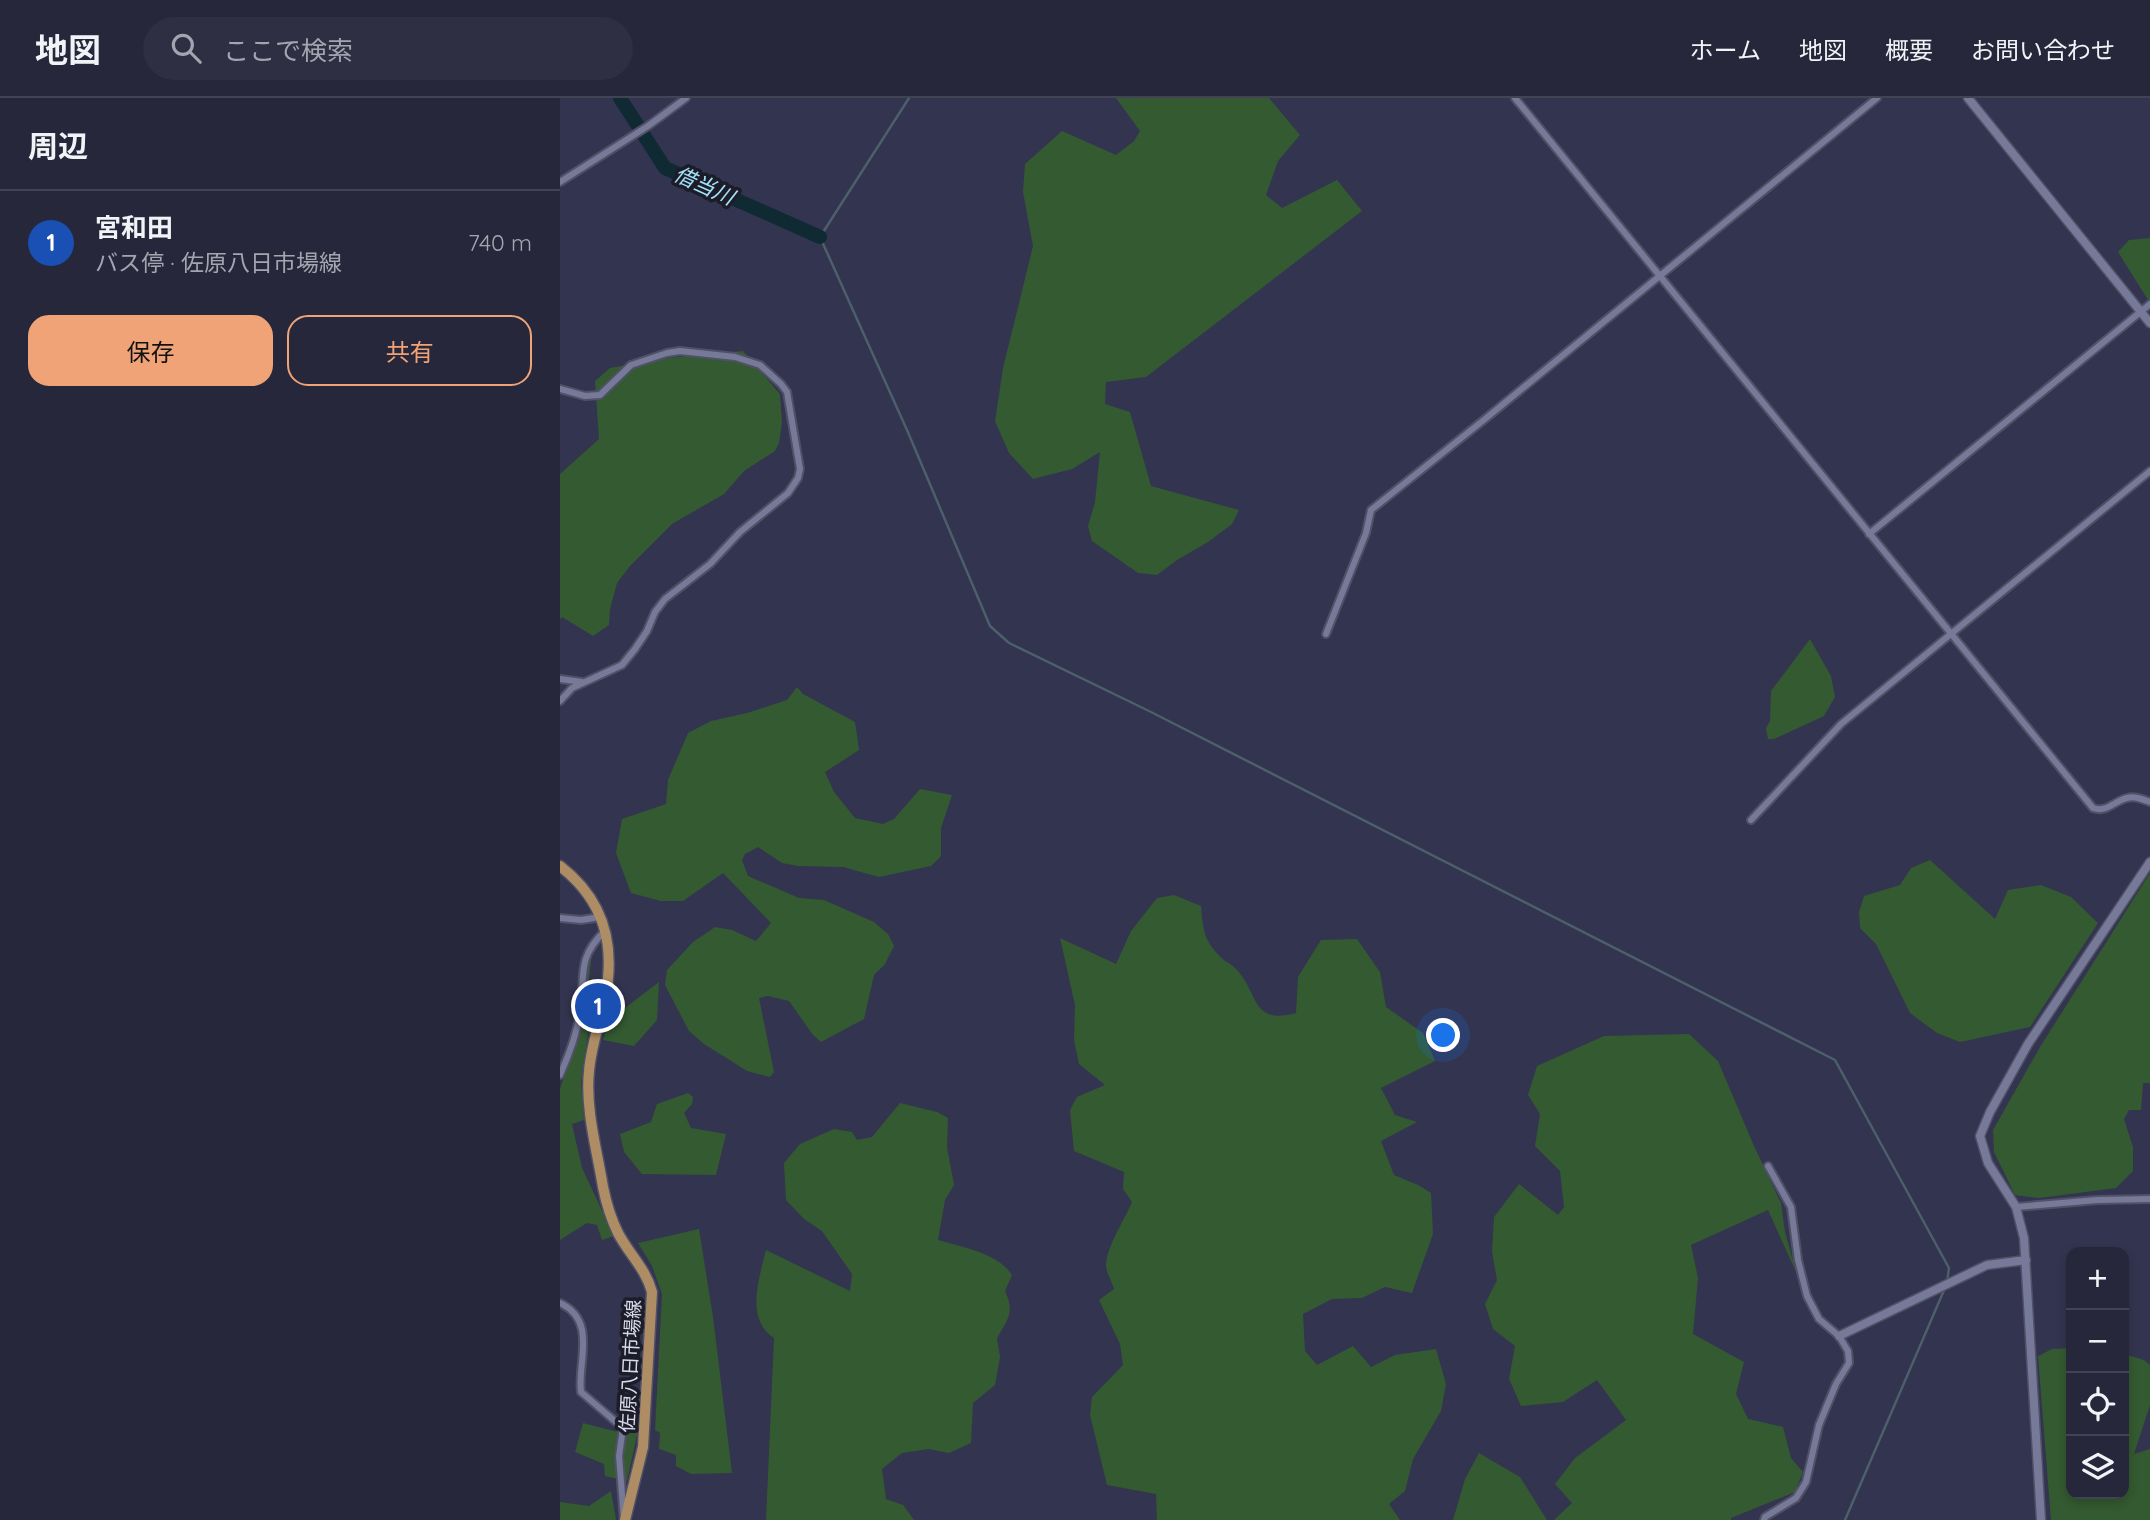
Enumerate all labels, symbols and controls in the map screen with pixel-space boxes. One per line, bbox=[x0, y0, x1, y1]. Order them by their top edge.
search box bbox=[143, 17, 633, 80]
text: 地図 bbox=[35, 29, 101, 70]
icon: search bbox=[167, 29, 205, 67]
text: ここで検索 bbox=[223, 34, 353, 67]
text: ホーム bbox=[1690, 35, 1761, 65]
text: 地図 bbox=[1799, 35, 1847, 65]
text: 概要 bbox=[1885, 35, 1933, 65]
text: お問い合わせ bbox=[1971, 35, 2115, 65]
text: 周辺 bbox=[28, 127, 88, 165]
water label: 借当川 bbox=[670, 160, 740, 211]
text: 宮和田 bbox=[95, 211, 173, 244]
text: 1 bbox=[47, 228, 55, 257]
text: 740 m bbox=[468, 228, 532, 257]
text: バス停 · 佐原八日市場線 bbox=[95, 248, 342, 277]
button: 保存 bbox=[28, 315, 273, 386]
button: 共有 bbox=[287, 315, 532, 386]
pin: 1 bbox=[575, 980, 621, 1032]
your location bbox=[1426, 1018, 1460, 1052]
map controls bbox=[2066, 1247, 2129, 1499]
button: + bbox=[2066, 1247, 2129, 1310]
street label: 佐原八日市場線 bbox=[615, 1299, 645, 1433]
button: − bbox=[2066, 1310, 2129, 1373]
button: locate bbox=[2066, 1373, 2129, 1436]
button: layers bbox=[2066, 1436, 2129, 1499]

